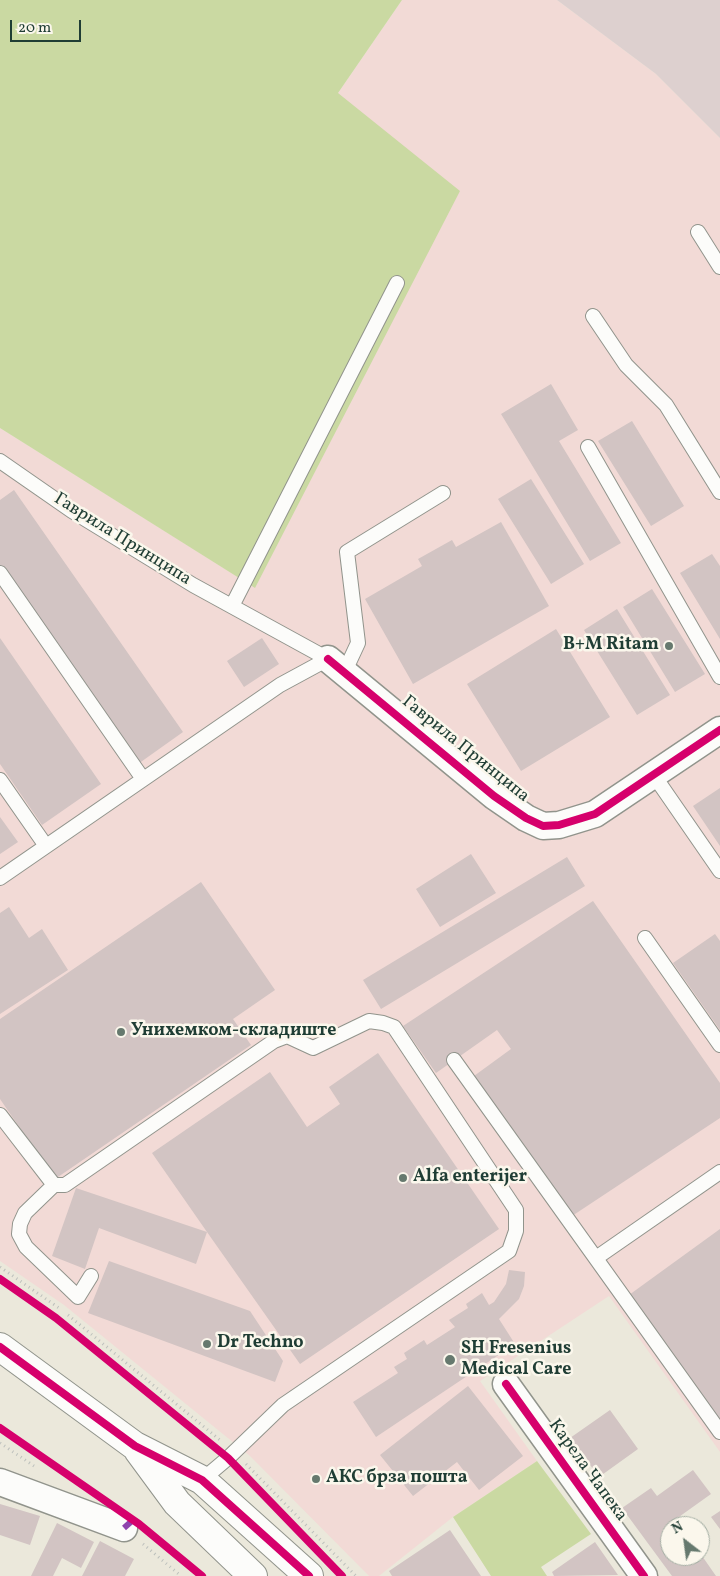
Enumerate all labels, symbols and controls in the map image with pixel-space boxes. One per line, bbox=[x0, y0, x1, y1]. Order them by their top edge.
scale bar bbox=[12, 10, 84, 42]
text: 20 m bbox=[18, 18, 51, 39]
street label: Гаврила Принципа bbox=[49, 489, 195, 591]
place label: B+M Ritam bbox=[563, 635, 659, 657]
marker: B+M Ritam bbox=[663, 640, 675, 652]
street label: Гаврила Принципа bbox=[397, 692, 533, 808]
place label: Унихемком-складиште bbox=[131, 1021, 337, 1043]
marker: Унихемком-складиште bbox=[115, 1026, 127, 1038]
place label: Alfa enterijer bbox=[413, 1167, 527, 1189]
marker: Alfa enterijer bbox=[397, 1172, 409, 1184]
place label: Dr Techno bbox=[217, 1333, 304, 1355]
marker: Dr Techno bbox=[201, 1338, 213, 1350]
place label: SH Fresenius Medical Care bbox=[461, 1339, 571, 1382]
marker: SH Fresenius Medical Care bbox=[443, 1353, 457, 1367]
street label: Карела Чапека bbox=[543, 1416, 631, 1526]
place label: АКС брза пошта bbox=[326, 1468, 468, 1490]
marker: АКС брза пошта bbox=[310, 1473, 322, 1485]
north arrow bbox=[660, 1516, 710, 1566]
text: N bbox=[669, 1518, 687, 1539]

